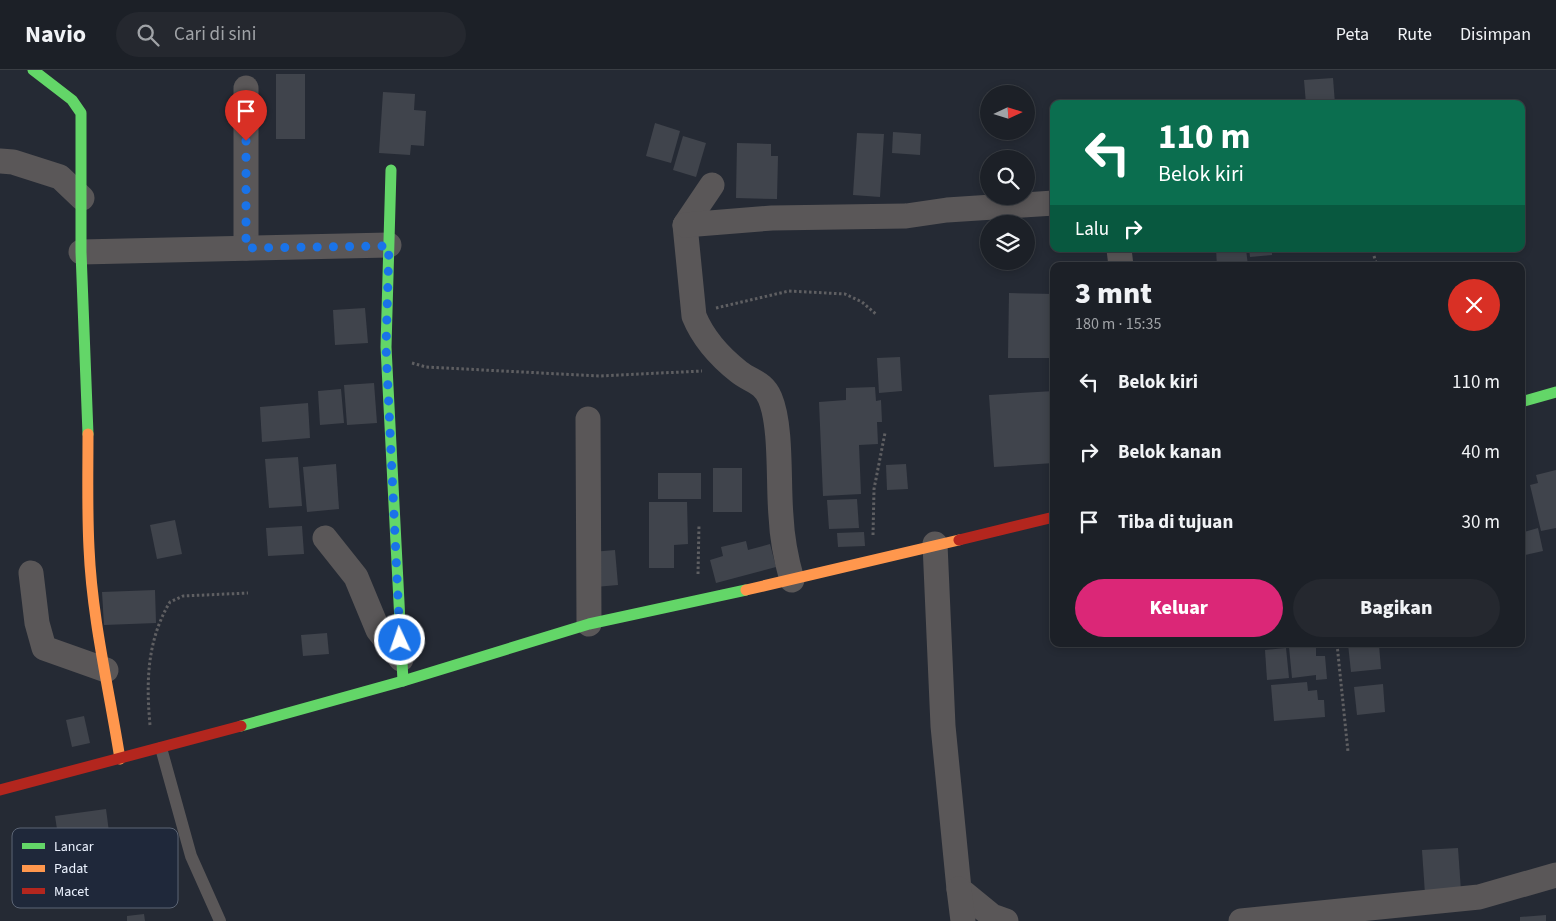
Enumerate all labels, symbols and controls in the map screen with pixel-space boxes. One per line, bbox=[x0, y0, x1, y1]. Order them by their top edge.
search box bbox=[116, 12, 466, 57]
text: Navio bbox=[25, 17, 86, 52]
icon: search bbox=[134, 21, 162, 49]
text: Cari di sini bbox=[174, 21, 256, 48]
text: Peta bbox=[1336, 22, 1369, 47]
text: Rute bbox=[1397, 22, 1432, 47]
text: Disimpan bbox=[1460, 22, 1531, 47]
north arrow bbox=[980, 85, 1035, 140]
map controls bbox=[980, 85, 1035, 270]
pin bbox=[225, 90, 267, 141]
icon: arrive bbox=[232, 97, 260, 125]
text: 110 m bbox=[1158, 112, 1250, 162]
icon: left bbox=[1075, 120, 1140, 185]
button: search bbox=[980, 150, 1035, 205]
text: Belok kiri bbox=[1158, 158, 1244, 190]
button: layers bbox=[980, 215, 1035, 270]
icon: right bbox=[1119, 215, 1147, 243]
text: Lalu bbox=[1075, 216, 1109, 243]
text: 3 mnt bbox=[1075, 272, 1152, 315]
button: close bbox=[1448, 279, 1500, 331]
text: 180 m · 15:35 bbox=[1075, 313, 1162, 335]
icon: left bbox=[1075, 368, 1103, 396]
text: Belok kiri bbox=[1118, 369, 1198, 396]
text: 110 m bbox=[1452, 369, 1500, 396]
icon: right bbox=[1075, 438, 1103, 466]
text: Belok kanan bbox=[1118, 439, 1222, 466]
text: 40 m bbox=[1462, 439, 1500, 466]
icon: arrive bbox=[1075, 508, 1103, 536]
text: Tiba di tujuan bbox=[1118, 509, 1233, 536]
text: 30 m bbox=[1462, 509, 1500, 536]
button: Keluar bbox=[1075, 579, 1283, 637]
button: Bagikan bbox=[1293, 579, 1500, 637]
position arrow bbox=[373, 613, 425, 665]
legend bbox=[12, 828, 178, 908]
text: Lancar bbox=[54, 837, 94, 857]
text: Padat bbox=[54, 859, 88, 879]
text: Macet bbox=[54, 882, 89, 902]

